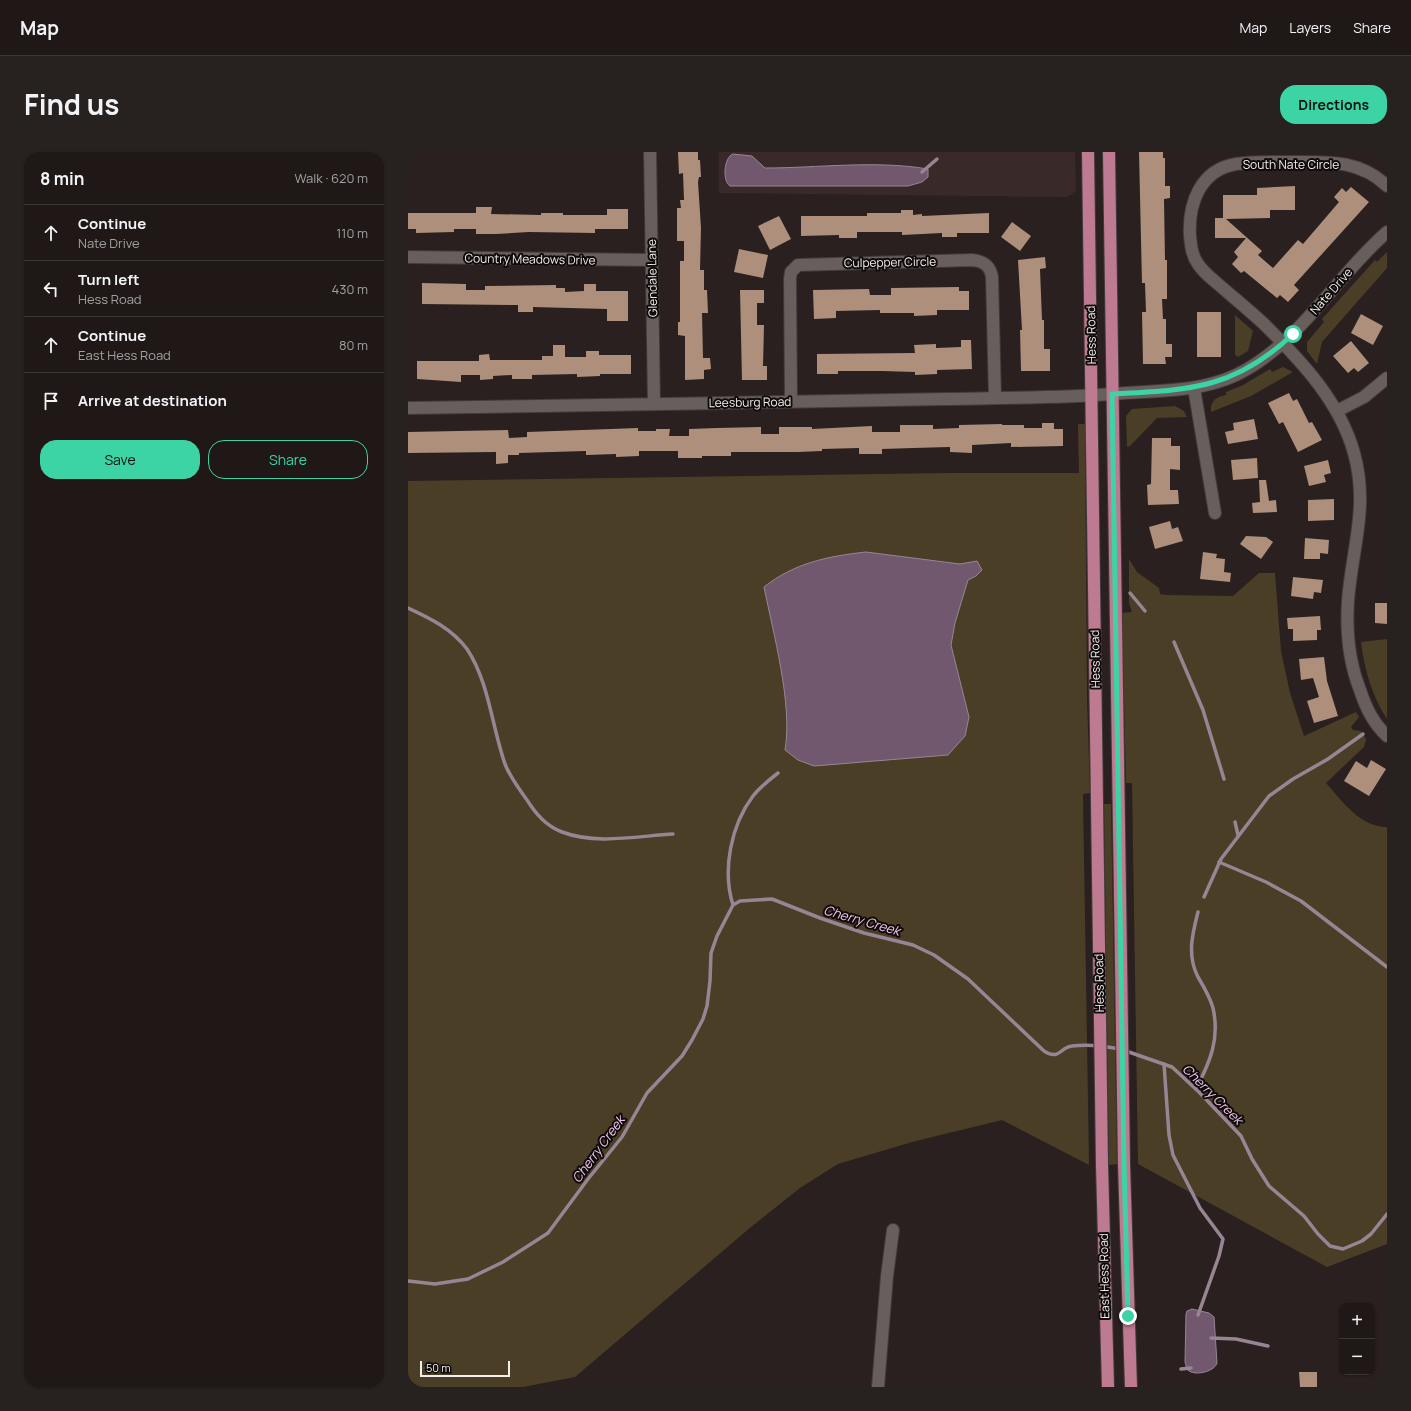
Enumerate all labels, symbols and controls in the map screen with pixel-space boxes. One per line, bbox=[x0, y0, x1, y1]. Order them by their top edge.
text: Map bbox=[20, 15, 59, 41]
text: Map bbox=[1239, 18, 1267, 37]
text: Layers bbox=[1289, 18, 1331, 37]
text: Share bbox=[1353, 18, 1391, 37]
text: Find us bbox=[24, 85, 119, 123]
button: Directions bbox=[1280, 85, 1387, 124]
street label: South Nate Circle bbox=[1243, 156, 1339, 173]
text: 8 min bbox=[40, 167, 85, 190]
text: Walk · 620 m bbox=[295, 169, 368, 187]
text: Continue bbox=[78, 213, 146, 234]
icon: ahead bbox=[40, 222, 62, 244]
text: 110 m bbox=[336, 224, 368, 242]
text: Nate Drive bbox=[78, 234, 140, 252]
street label: Glendale Lane bbox=[643, 239, 661, 317]
street label: Country Meadows Drive bbox=[464, 249, 596, 269]
street label: Culpepper Circle bbox=[844, 253, 936, 271]
street label: Nate Drive bbox=[1306, 264, 1356, 318]
text: Turn left bbox=[78, 269, 140, 290]
icon: left bbox=[40, 278, 62, 300]
text: 430 m bbox=[332, 280, 368, 298]
text: Hess Road bbox=[78, 290, 142, 308]
street label: Hess Road bbox=[1082, 306, 1100, 364]
text: Continue bbox=[78, 325, 146, 346]
route start bbox=[1284, 325, 1302, 343]
icon: ahead bbox=[40, 334, 62, 356]
text: 80 m bbox=[339, 336, 368, 354]
text: East Hess Road bbox=[78, 346, 171, 364]
icon: arrive bbox=[40, 390, 62, 412]
text: Arrive at destination bbox=[78, 390, 227, 411]
street label: Leesburg Road bbox=[708, 393, 792, 411]
button: Save bbox=[40, 440, 200, 479]
button: Share bbox=[208, 440, 368, 479]
street label: Hess Road bbox=[1086, 630, 1104, 688]
water label: Cherry Creek bbox=[822, 900, 905, 940]
street label: Hess Road bbox=[1090, 954, 1108, 1012]
water label: Cherry Creek bbox=[1179, 1060, 1249, 1130]
water label: Cherry Creek bbox=[568, 1110, 630, 1186]
street label: East Hess Road bbox=[1095, 1233, 1113, 1319]
map controls bbox=[1339, 1303, 1375, 1375]
button: + bbox=[1339, 1303, 1375, 1339]
route end bbox=[1119, 1307, 1137, 1325]
button: − bbox=[1339, 1339, 1375, 1375]
scale bar bbox=[420, 1359, 510, 1378]
text: 50 m bbox=[426, 1360, 451, 1375]

